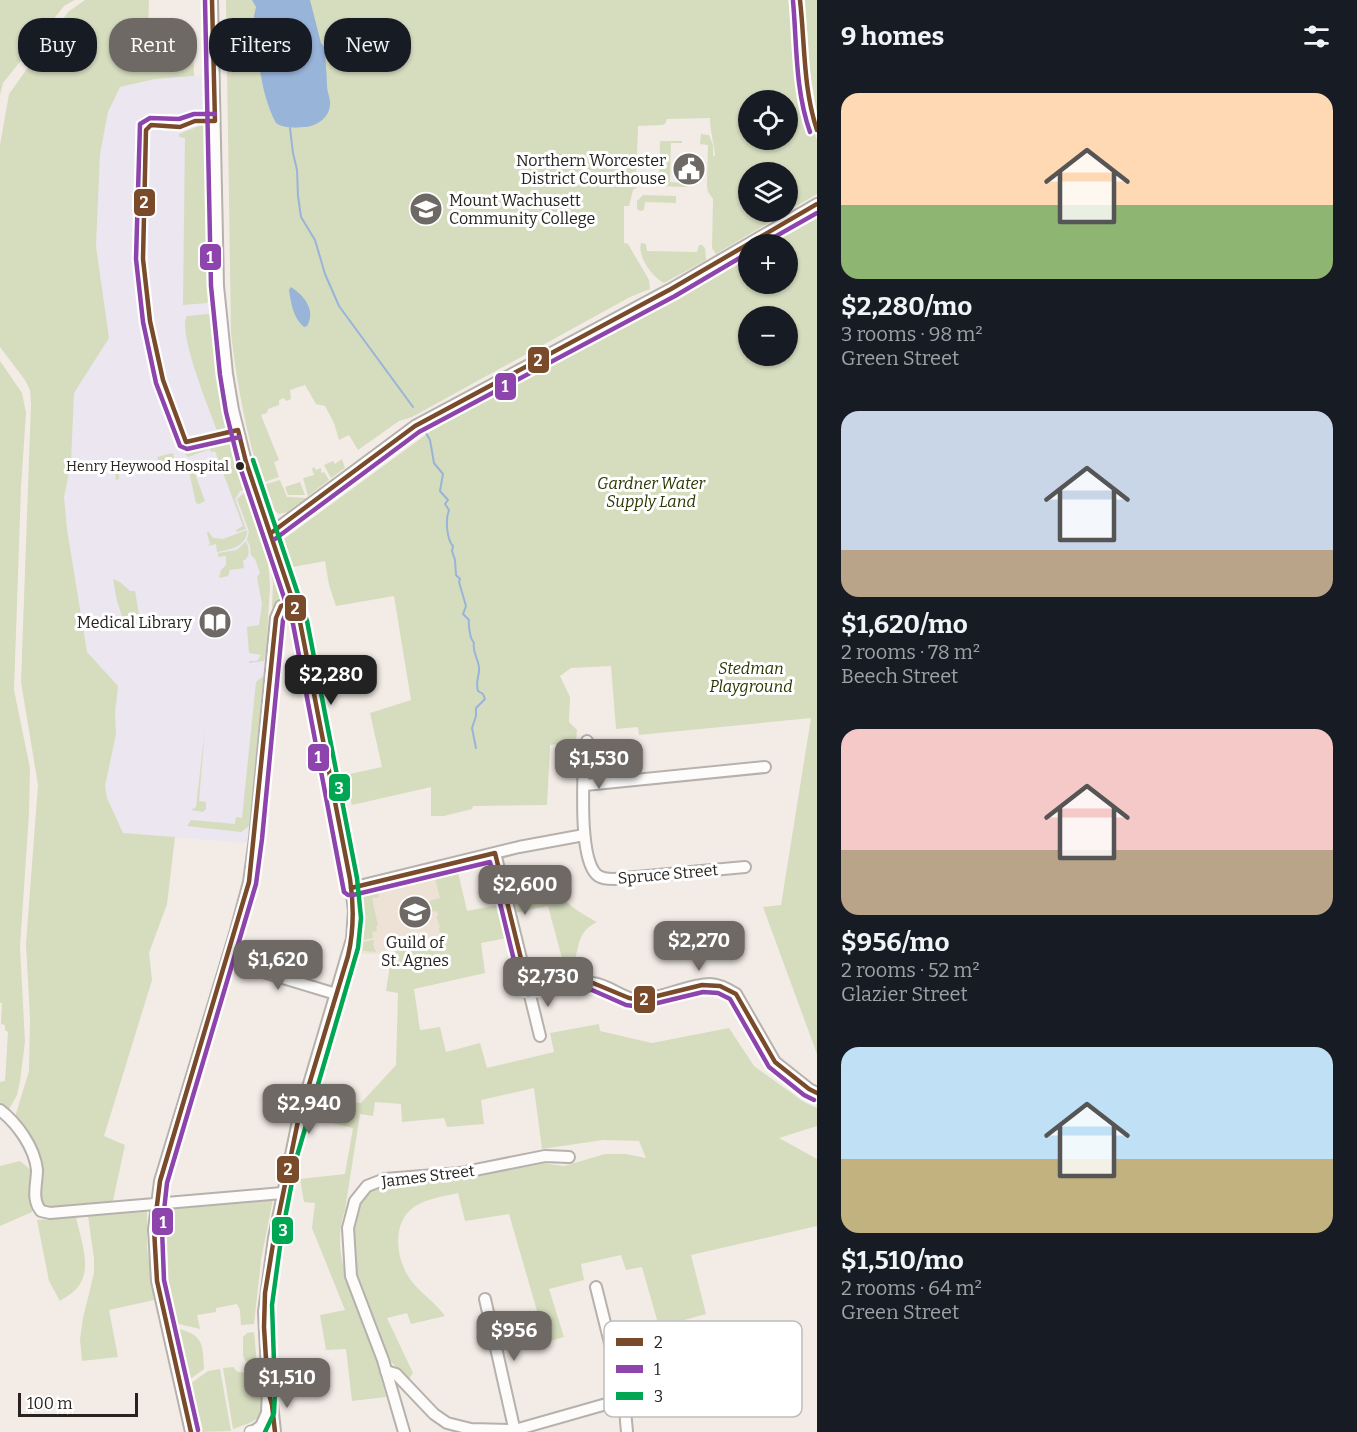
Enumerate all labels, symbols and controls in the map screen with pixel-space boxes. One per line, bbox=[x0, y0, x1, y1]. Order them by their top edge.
chip: Buy bbox=[18, 18, 97, 72]
chip: Rent bbox=[109, 18, 197, 72]
chip: Filters bbox=[209, 18, 312, 72]
chip: New bbox=[324, 18, 411, 72]
icon: filters bbox=[1300, 20, 1333, 53]
text: 9 homes bbox=[841, 21, 944, 52]
map controls bbox=[738, 90, 798, 366]
button: locate bbox=[738, 90, 798, 150]
icon: home bbox=[1033, 132, 1141, 240]
place label: Northern Worcester District Courthouse bbox=[516, 151, 666, 188]
public building icon: Northern Worcester District Courthouse bbox=[671, 151, 707, 187]
button: layers bbox=[738, 162, 798, 222]
line badge: 2 bbox=[133, 188, 156, 217]
school or university icon: Mount Wachusett Community College bbox=[408, 191, 444, 227]
place label: Mount Wachusett Community College bbox=[449, 191, 595, 228]
text: 2 bbox=[139, 193, 149, 212]
button: + bbox=[738, 234, 798, 294]
line badge: 1 bbox=[199, 243, 222, 271]
text: 1 bbox=[207, 248, 214, 267]
text: $2,280/mo bbox=[841, 291, 972, 322]
button: − bbox=[738, 306, 798, 366]
text: 3 rooms · 98 m² bbox=[841, 322, 983, 346]
line badge: 2 bbox=[527, 346, 550, 374]
text: Green Street bbox=[841, 346, 959, 370]
text: 2 bbox=[533, 351, 543, 370]
line badge: 1 bbox=[494, 372, 517, 401]
text: 1 bbox=[502, 377, 509, 396]
icon: home bbox=[1033, 450, 1141, 558]
place label: Henry Heywood Hospital bbox=[66, 458, 229, 475]
marker: Henry Heywood Hospital bbox=[234, 460, 246, 472]
park label: Gardner Water Supply Land bbox=[597, 474, 706, 511]
line badge: 2 bbox=[284, 594, 307, 622]
text: 2 bbox=[290, 599, 300, 618]
library icon: Medical Library bbox=[197, 604, 233, 640]
text: $1,620/mo bbox=[841, 609, 968, 640]
place label: Medical Library bbox=[77, 613, 193, 632]
text: 2 rooms · 78 m² bbox=[841, 640, 980, 664]
pin: $2,280 bbox=[282, 655, 380, 706]
park label: Stedman Playground bbox=[709, 659, 793, 696]
text: $2,280 bbox=[299, 662, 363, 686]
text: Beech Street bbox=[841, 664, 958, 688]
pin: $1,530 bbox=[550, 739, 648, 790]
line badge: 1 bbox=[307, 743, 330, 772]
text: $1,530 bbox=[569, 746, 629, 770]
text: 1 bbox=[315, 748, 322, 767]
icon: home bbox=[1033, 768, 1141, 876]
line badge: 3 bbox=[328, 773, 351, 802]
text: 3 bbox=[334, 779, 344, 798]
street label: Spruce Street bbox=[617, 860, 719, 888]
pin: $2,600 bbox=[476, 865, 574, 916]
text: $2,600 bbox=[492, 872, 558, 896]
school or university icon: Guild of St. Agnes bbox=[397, 894, 433, 930]
pin: $2,270 bbox=[650, 921, 748, 972]
text: $956/mo bbox=[841, 927, 949, 958]
text: $2,270 bbox=[668, 928, 730, 952]
place label: Guild of St. Agnes bbox=[381, 933, 449, 970]
pin: $1,620 bbox=[229, 940, 327, 991]
text: $1,620 bbox=[248, 947, 308, 971]
pin: $2,730 bbox=[499, 957, 597, 1008]
text: 2 rooms · 52 m² bbox=[841, 958, 980, 982]
text: $2,730 bbox=[517, 964, 579, 988]
text: Glazier Street bbox=[841, 982, 968, 1006]
line badge: 2 bbox=[633, 985, 656, 1014]
text: 2 bbox=[639, 990, 649, 1009]
pin: $2,940 bbox=[260, 1084, 358, 1135]
icon: home bbox=[1033, 1086, 1141, 1194]
text: $2,940 bbox=[277, 1091, 341, 1115]
line badge: 2 bbox=[276, 1155, 300, 1184]
text: 2 bbox=[283, 1160, 293, 1179]
street label: James Street bbox=[379, 1161, 476, 1191]
line badge: 1 bbox=[151, 1207, 174, 1236]
text: 1 bbox=[160, 1213, 167, 1232]
line badge: 3 bbox=[271, 1216, 294, 1245]
text: 3 bbox=[278, 1221, 288, 1240]
text: $1,510/mo bbox=[841, 1245, 964, 1276]
text: 2 rooms · 64 m² bbox=[841, 1276, 982, 1300]
text: Green Street bbox=[841, 1300, 959, 1324]
pin: $956 bbox=[478, 1311, 550, 1362]
text: $956 bbox=[491, 1318, 537, 1342]
legend bbox=[604, 1321, 802, 1417]
text: 2 bbox=[654, 1333, 663, 1352]
pin: $1,510 bbox=[238, 1358, 336, 1409]
text: 1 bbox=[654, 1360, 661, 1379]
text: $1,510 bbox=[258, 1365, 316, 1389]
text: 3 bbox=[654, 1387, 663, 1406]
scale bar bbox=[18, 1390, 138, 1418]
text: 100 m bbox=[27, 1394, 72, 1413]

